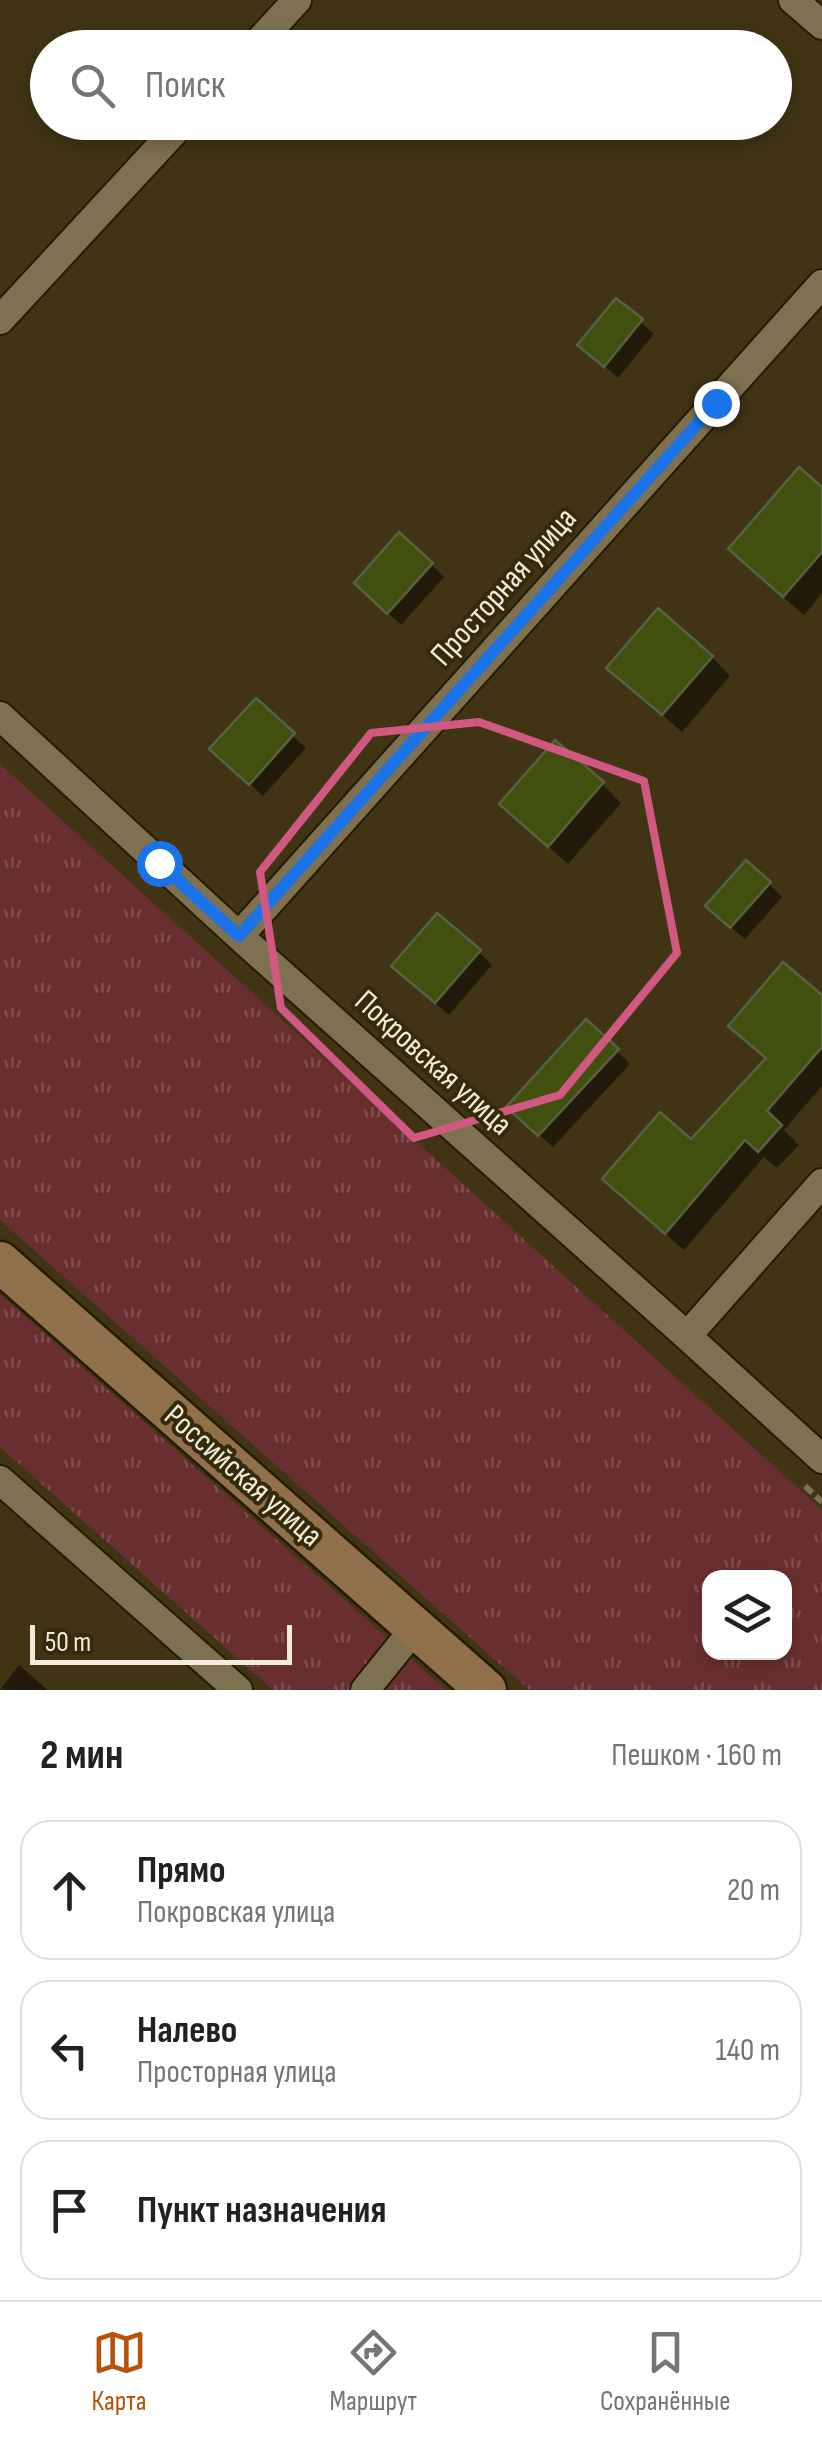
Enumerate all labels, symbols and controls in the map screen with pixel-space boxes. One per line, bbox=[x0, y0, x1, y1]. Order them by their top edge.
search box bbox=[30, 30, 792, 140]
icon: search bbox=[65, 58, 120, 113]
text: Поиск bbox=[145, 63, 225, 108]
route end bbox=[694, 381, 740, 427]
street label: Просторная улица bbox=[423, 500, 585, 674]
route start bbox=[137, 841, 183, 887]
street label: Покровская улица bbox=[346, 982, 520, 1144]
street label: Российская улица bbox=[156, 1397, 330, 1555]
map controls bbox=[702, 1570, 792, 1660]
button: layers bbox=[702, 1570, 792, 1660]
scale bar bbox=[30, 1620, 292, 1664]
text: 50 m bbox=[45, 1626, 91, 1659]
text: 2 мин bbox=[40, 1730, 123, 1781]
text: Пешком · 160 m bbox=[611, 1736, 782, 1775]
text: Прямо bbox=[137, 1848, 226, 1893]
icon: ahead bbox=[42, 1863, 97, 1918]
text: 20 m bbox=[727, 1871, 780, 1910]
text: Покровская улица bbox=[137, 1893, 335, 1932]
text: Налево bbox=[137, 2008, 237, 2053]
icon: left bbox=[42, 2023, 97, 2078]
text: 140 m bbox=[716, 2031, 780, 2070]
text: Просторная улица bbox=[137, 2053, 337, 2092]
icon: arrive bbox=[42, 2183, 97, 2238]
text: Пункт назначения bbox=[137, 2188, 386, 2233]
tab: Карта bbox=[91, 2325, 147, 2418]
tab: Маршрут bbox=[329, 2325, 417, 2418]
tab: Сохранённые bbox=[600, 2325, 731, 2418]

